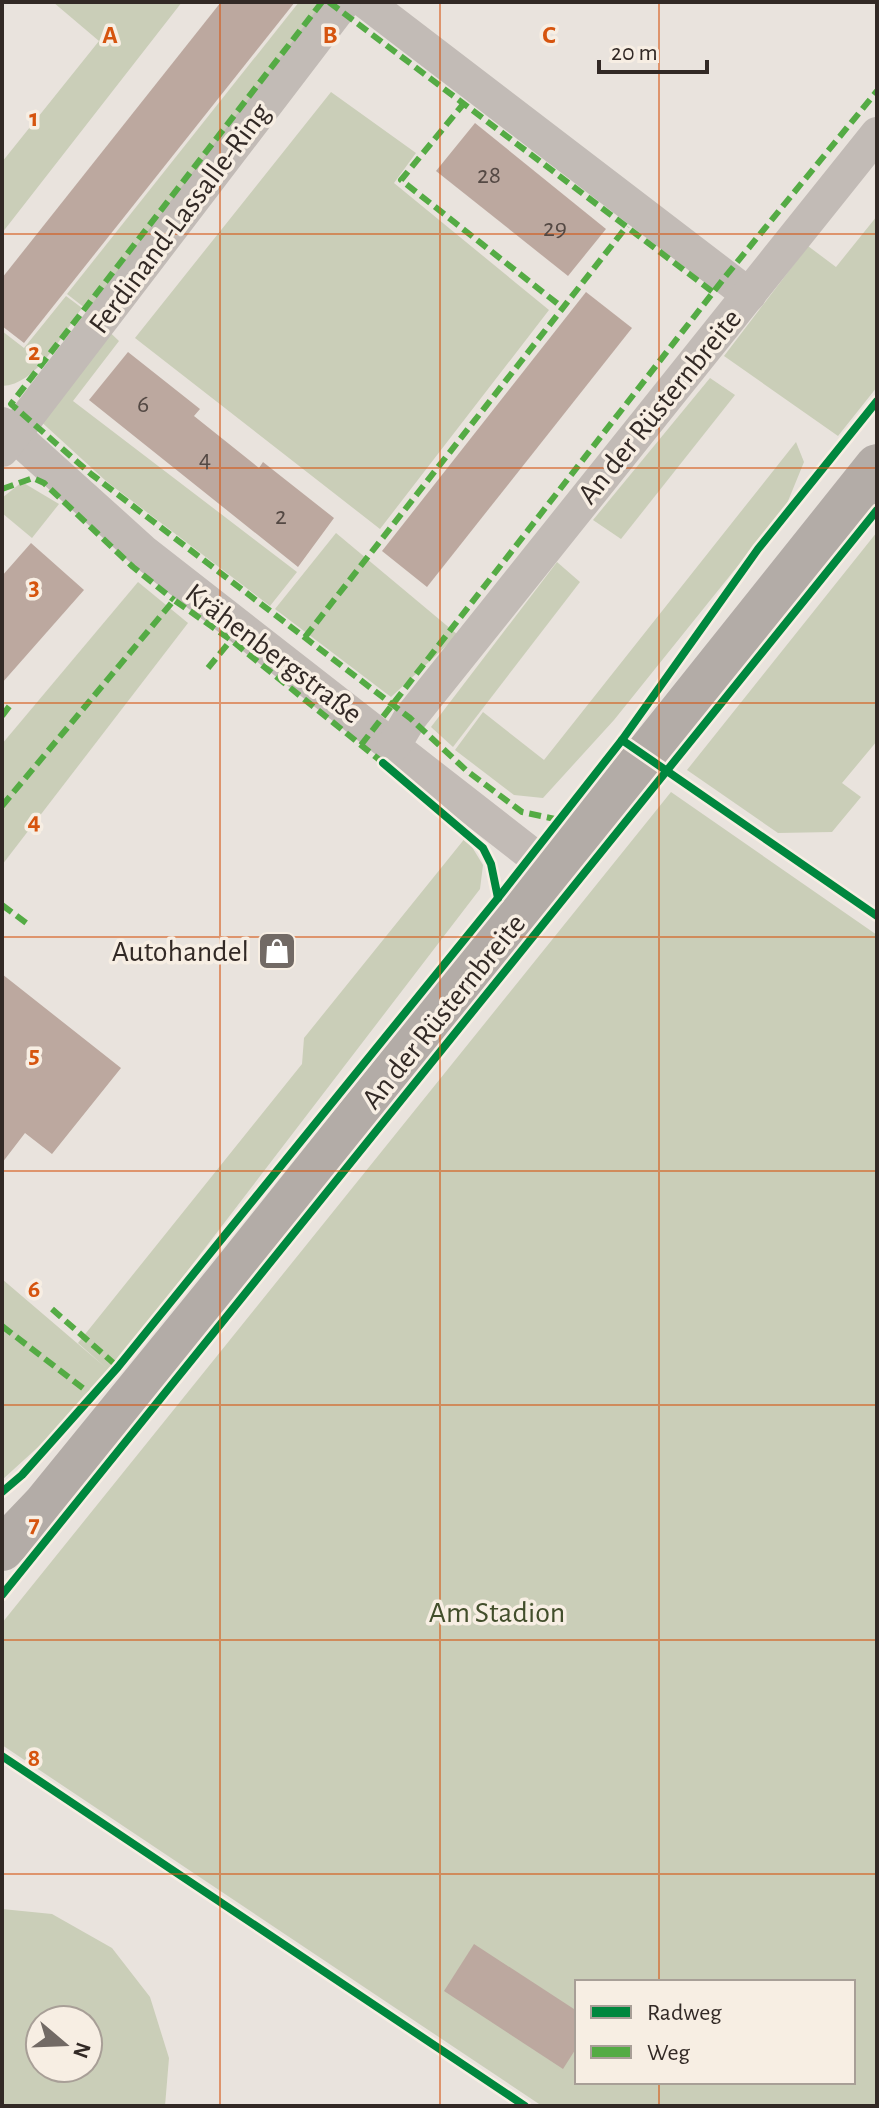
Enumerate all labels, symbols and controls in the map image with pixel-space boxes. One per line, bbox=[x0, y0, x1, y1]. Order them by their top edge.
text: A bbox=[102, 22, 118, 48]
text: B bbox=[322, 22, 338, 48]
text: C bbox=[542, 22, 556, 48]
scale bar bbox=[599, 24, 707, 74]
text: 20 m bbox=[611, 41, 658, 65]
street label: Ferdinand-Lassalle-Ring bbox=[84, 97, 276, 339]
text: 1 bbox=[29, 105, 39, 131]
house number: 28 bbox=[477, 162, 501, 188]
house number: 29 bbox=[543, 215, 567, 241]
street label: An der Rüsternbreite bbox=[572, 304, 747, 510]
text: 2 bbox=[28, 339, 40, 365]
house number: 6 bbox=[137, 391, 149, 417]
house number: 4 bbox=[199, 446, 211, 472]
house number: 2 bbox=[275, 503, 287, 529]
text: 3 bbox=[28, 574, 40, 600]
street label: Krähenbergstraße bbox=[180, 578, 367, 730]
text: 4 bbox=[27, 808, 41, 834]
street label: An der Rüsternbreite bbox=[356, 909, 531, 1115]
shop icon: Autohandel bbox=[256, 930, 298, 972]
place label: Autohandel bbox=[112, 937, 249, 967]
text: 5 bbox=[28, 1042, 40, 1068]
text: 6 bbox=[28, 1276, 40, 1302]
text: 7 bbox=[28, 1511, 40, 1537]
park label: Am Stadion bbox=[429, 1598, 565, 1628]
text: 8 bbox=[28, 1745, 40, 1771]
legend bbox=[575, 1980, 855, 2084]
text: Radweg bbox=[647, 2001, 722, 2025]
north arrow bbox=[24, 2004, 104, 2084]
text: N bbox=[69, 2039, 95, 2061]
text: Weg bbox=[647, 2041, 690, 2065]

